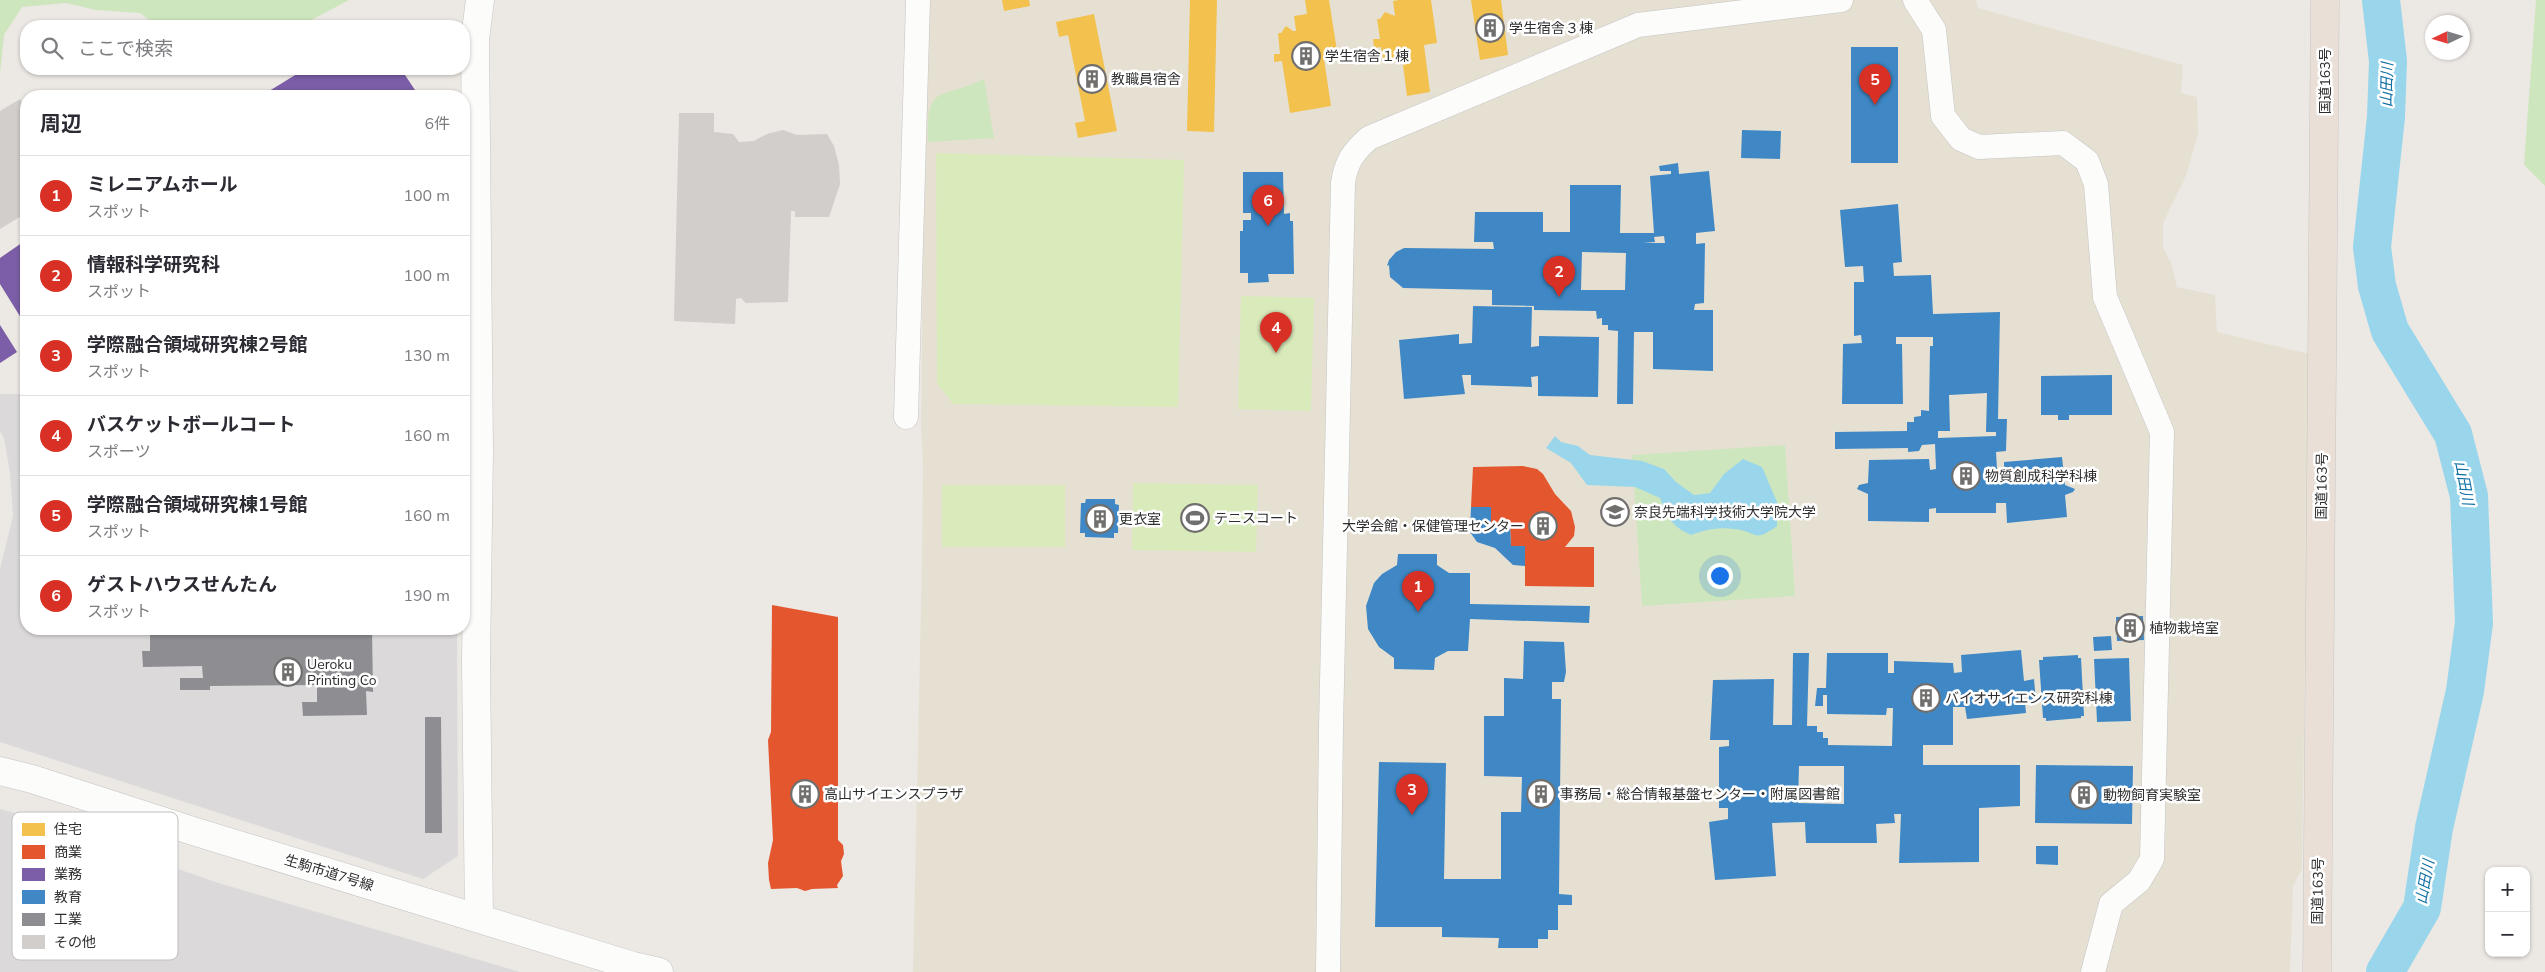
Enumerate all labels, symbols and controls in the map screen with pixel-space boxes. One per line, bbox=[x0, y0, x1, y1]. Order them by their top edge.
building icon: 学生宿舎３棟 bbox=[1475, 13, 1505, 43]
north arrow bbox=[2425, 15, 2470, 60]
place label: 学生宿舎３棟 bbox=[1509, 19, 1593, 38]
search box bbox=[20, 20, 470, 75]
icon: search bbox=[38, 34, 66, 62]
text: ここで検索 bbox=[78, 36, 173, 62]
building icon: 学生宿舎１棟 bbox=[1291, 41, 1321, 71]
place label: 学生宿舎１棟 bbox=[1325, 47, 1409, 66]
street label: 国道163号 bbox=[2316, 47, 2335, 115]
water label: 山田川 bbox=[2377, 60, 2397, 108]
building icon: 教職員宿舎 bbox=[1077, 64, 1107, 94]
pin: 5 bbox=[1859, 64, 1891, 105]
place label: 教職員宿舎 bbox=[1111, 70, 1181, 89]
text: 周辺 bbox=[40, 110, 82, 138]
text: 6件 bbox=[424, 113, 450, 135]
text: ミレニアムホール bbox=[87, 172, 238, 198]
text: 1 bbox=[51, 185, 61, 207]
text: 100 m bbox=[403, 185, 450, 207]
pin: 6 bbox=[1252, 185, 1284, 226]
text: スポット bbox=[87, 201, 151, 223]
text: 情報科学研究科 bbox=[87, 252, 220, 278]
pin: 2 bbox=[1543, 256, 1575, 297]
text: 2 bbox=[51, 265, 61, 287]
text: 100 m bbox=[403, 265, 450, 287]
text: スポット bbox=[87, 281, 151, 303]
pin: 4 bbox=[1260, 312, 1292, 353]
text: 学際融合領域研究棟2号館 bbox=[87, 332, 307, 358]
text: 3 bbox=[51, 345, 61, 367]
text: 130 m bbox=[403, 345, 450, 367]
text: スポット bbox=[87, 361, 151, 383]
text: バスケットボールコート bbox=[87, 412, 296, 438]
text: 4 bbox=[51, 425, 61, 447]
text: 160 m bbox=[403, 425, 450, 447]
text: スポーツ bbox=[87, 441, 151, 463]
street label: 国道163号 bbox=[2312, 452, 2332, 520]
water label: 山田川 bbox=[2450, 459, 2478, 509]
building icon: 物質創成科学科棟 bbox=[1951, 461, 1981, 491]
place label: 物質創成科学科棟 bbox=[1985, 467, 2097, 486]
text: 学際融合領域研究棟1号館 bbox=[87, 492, 307, 518]
school or university icon: 奈良先端科学技術大学院大学 bbox=[1600, 497, 1630, 527]
sports icon: テニスコート bbox=[1180, 503, 1210, 533]
place label: 奈良先端科学技術大学院大学 bbox=[1634, 503, 1816, 522]
building icon: 更衣室 bbox=[1085, 504, 1115, 534]
text: 5 bbox=[51, 505, 61, 527]
text: 160 m bbox=[403, 505, 450, 527]
place label: テニスコート bbox=[1214, 509, 1298, 528]
place label: 更衣室 bbox=[1119, 510, 1161, 529]
building icon: 大学会館・保健管理センター bbox=[1528, 511, 1558, 541]
place label: 大学会館・保健管理センター bbox=[1342, 517, 1524, 536]
text: スポット bbox=[87, 521, 151, 543]
your location bbox=[1707, 563, 1733, 589]
pin: 1 bbox=[1402, 571, 1434, 612]
text: ゲストハウスせんたん bbox=[87, 572, 277, 598]
text: 6 bbox=[51, 585, 61, 607]
text: 190 m bbox=[403, 585, 450, 607]
text: スポット bbox=[87, 601, 151, 623]
building icon: 植物栽培室 bbox=[2115, 613, 2145, 643]
place label: 植物栽培室 bbox=[2149, 619, 2219, 638]
place label: Ueroku Printing Co bbox=[307, 655, 377, 690]
building icon: Ueroku Printing Co bbox=[273, 657, 303, 687]
building icon: バイオサイエンス研究科棟 bbox=[1911, 683, 1941, 713]
place label: バイオサイエンス研究科棟 bbox=[1945, 689, 2113, 708]
pin: 3 bbox=[1396, 774, 1428, 815]
building icon: 高山サイエンスプラザ bbox=[790, 779, 820, 809]
building icon: 事務局・総合情報基盤センター・附属図書館 bbox=[1526, 779, 1556, 809]
building icon: 動物飼育実験室 bbox=[2069, 780, 2099, 810]
place label: 高山サイエンスプラザ bbox=[824, 785, 964, 804]
place label: 事務局・総合情報基盤センター・附属図書館 bbox=[1560, 785, 1840, 804]
place label: 動物飼育実験室 bbox=[2103, 786, 2201, 805]
legend bbox=[12, 812, 178, 960]
text: 住宅 bbox=[54, 820, 82, 839]
text: 商業 bbox=[54, 843, 82, 862]
street label: 生駒市道7号線 bbox=[282, 850, 376, 896]
water label: 山田川 bbox=[2411, 856, 2439, 906]
street label: 国道163号 bbox=[2308, 857, 2328, 925]
text: 業務 bbox=[54, 865, 82, 884]
map controls bbox=[2485, 867, 2530, 957]
button: + bbox=[2485, 867, 2530, 912]
text: 教育 bbox=[54, 888, 82, 907]
text: 工業 bbox=[54, 910, 82, 929]
button: − bbox=[2485, 912, 2530, 957]
text: その他 bbox=[54, 933, 96, 952]

